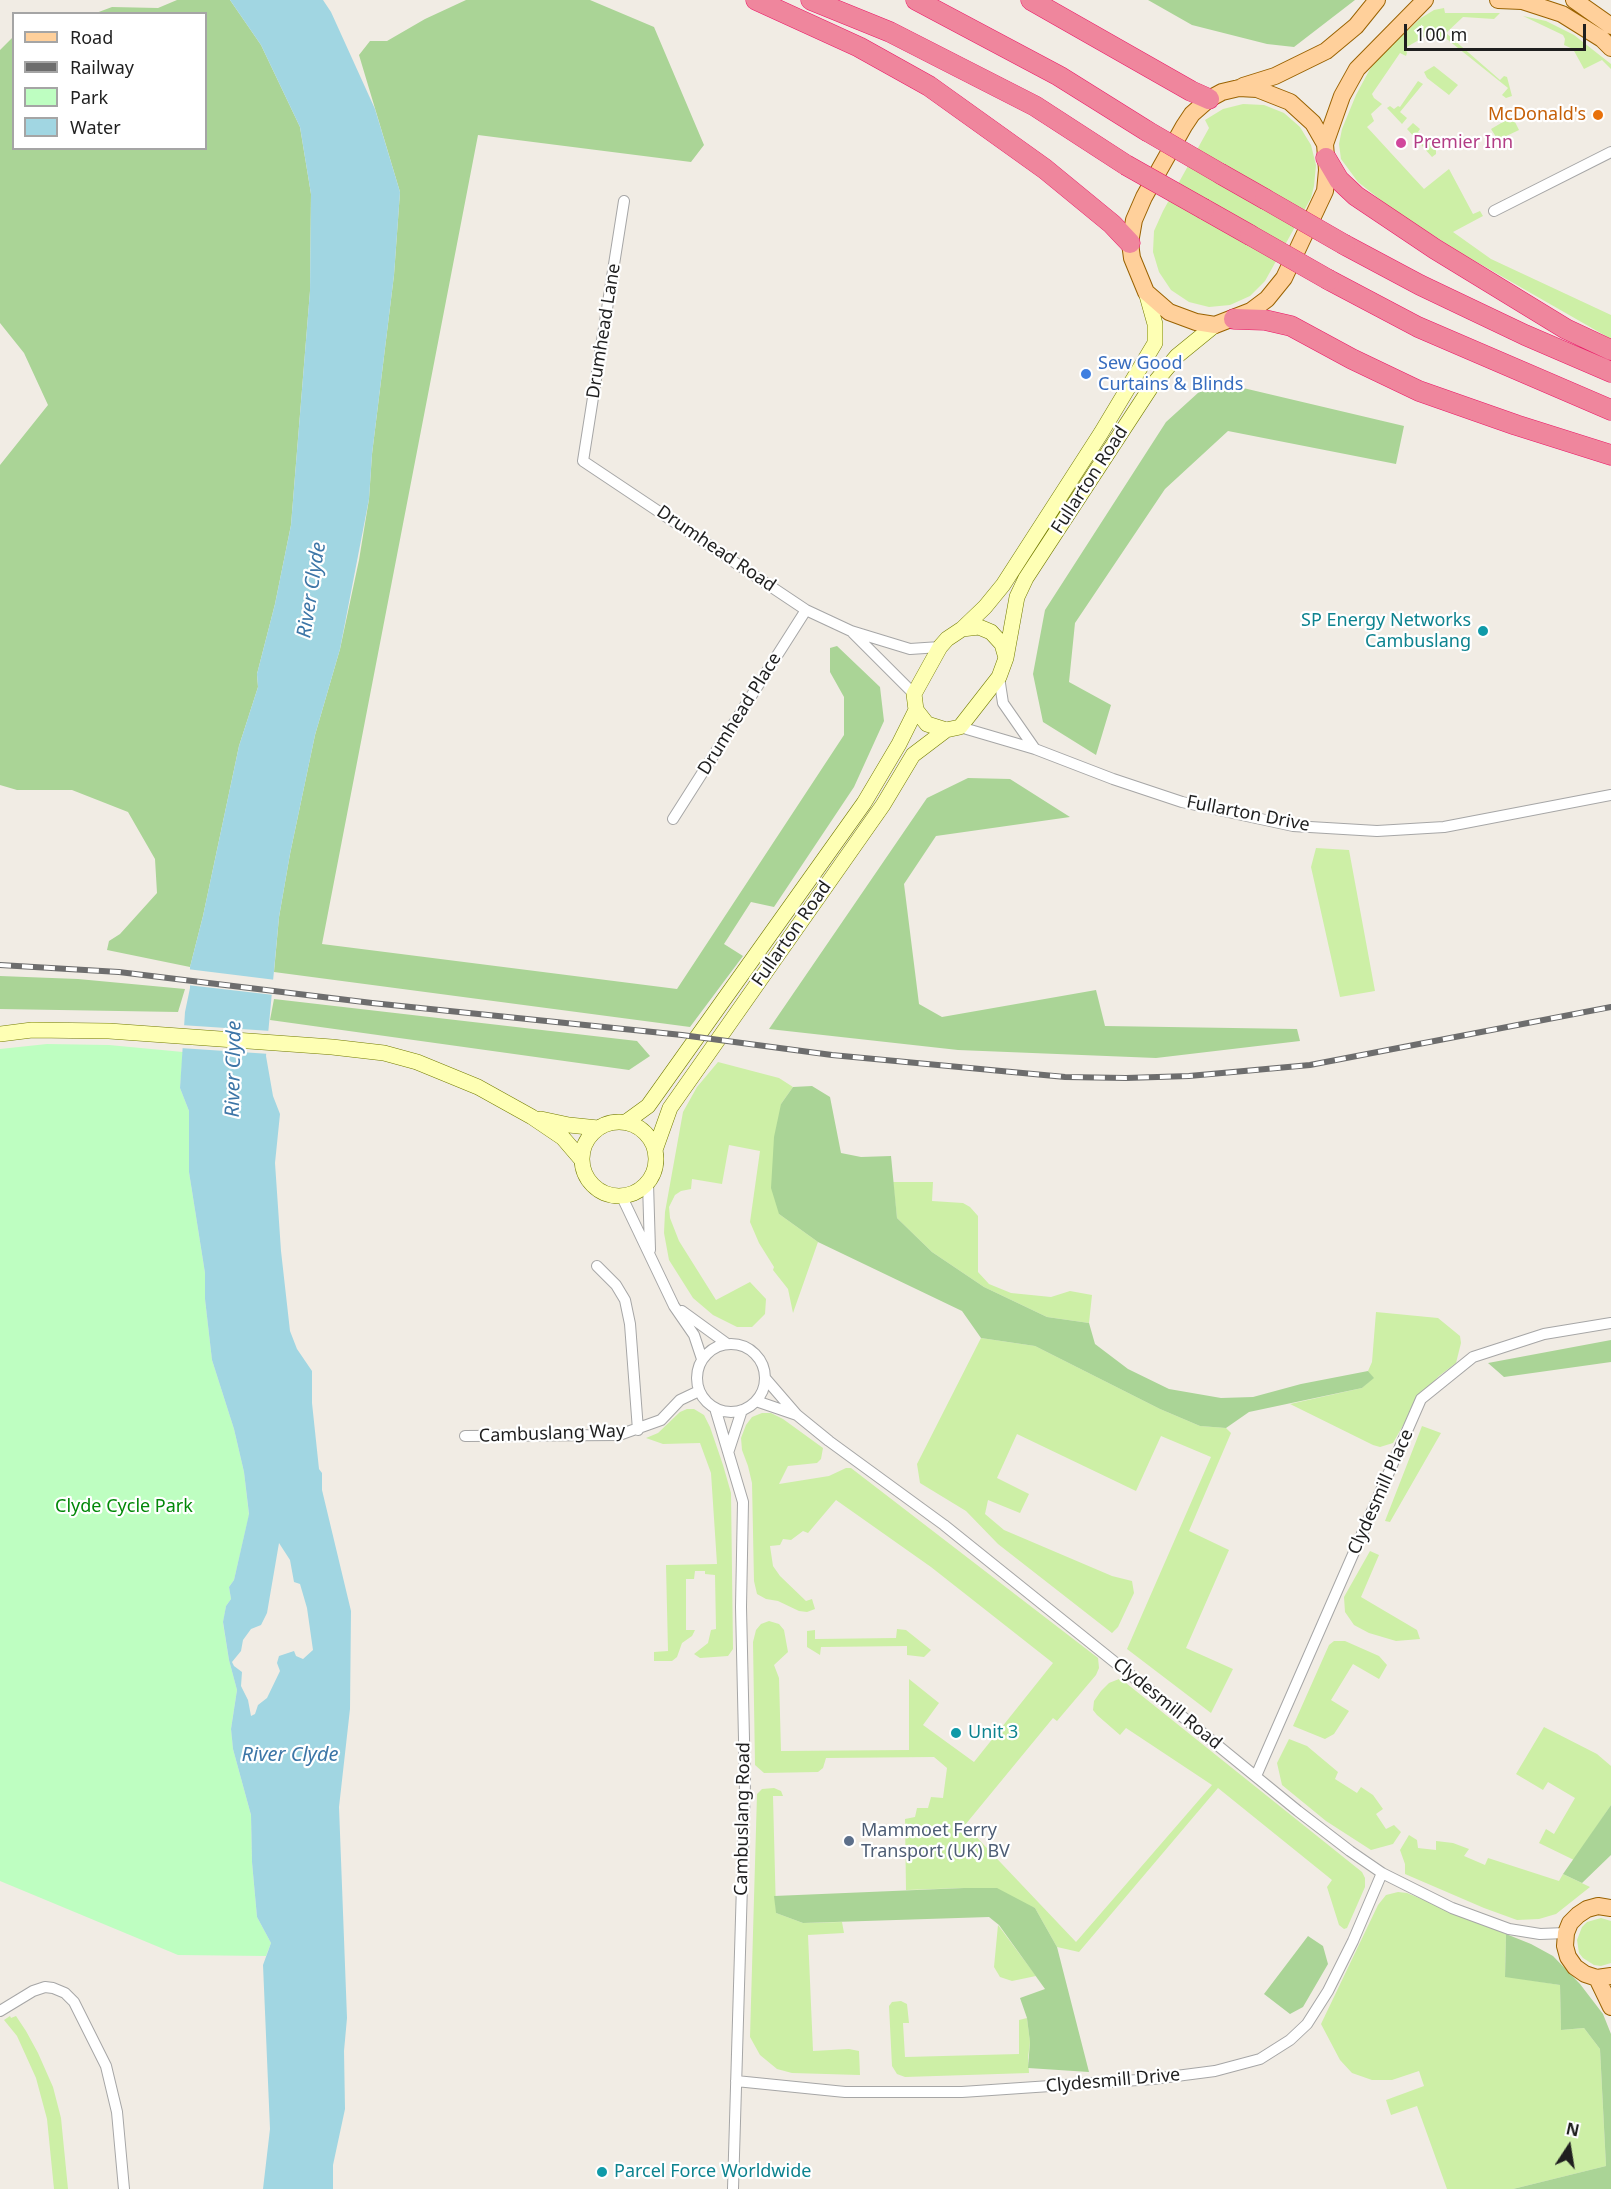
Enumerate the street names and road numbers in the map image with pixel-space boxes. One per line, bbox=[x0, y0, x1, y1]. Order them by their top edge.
street label: Drumhead Lane bbox=[583, 262, 625, 400]
street label: Fullarton Road bbox=[1047, 422, 1133, 538]
street label: Drumhead Road bbox=[652, 501, 780, 597]
street label: Drumhead Place bbox=[694, 649, 786, 779]
street label: Fullarton Drive bbox=[1185, 791, 1311, 837]
street label: Fullarton Road bbox=[748, 877, 836, 991]
street label: Cambuslang Way bbox=[478, 1421, 626, 1447]
street label: Clydesmill Place bbox=[1344, 1426, 1418, 1558]
street label: Clydesmill Road bbox=[1108, 1654, 1226, 1754]
street label: Cambuslang Road bbox=[731, 1742, 755, 1896]
street label: Clydesmill Drive bbox=[1045, 2064, 1181, 2098]

